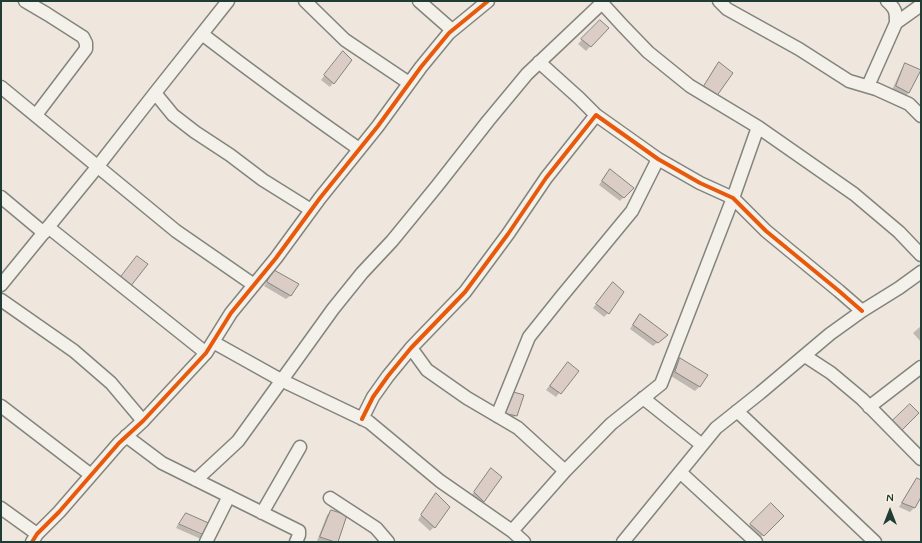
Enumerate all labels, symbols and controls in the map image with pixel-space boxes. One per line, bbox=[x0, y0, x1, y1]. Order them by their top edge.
north arrow bbox=[870, 491, 910, 531]
text: N bbox=[886, 492, 894, 506]

